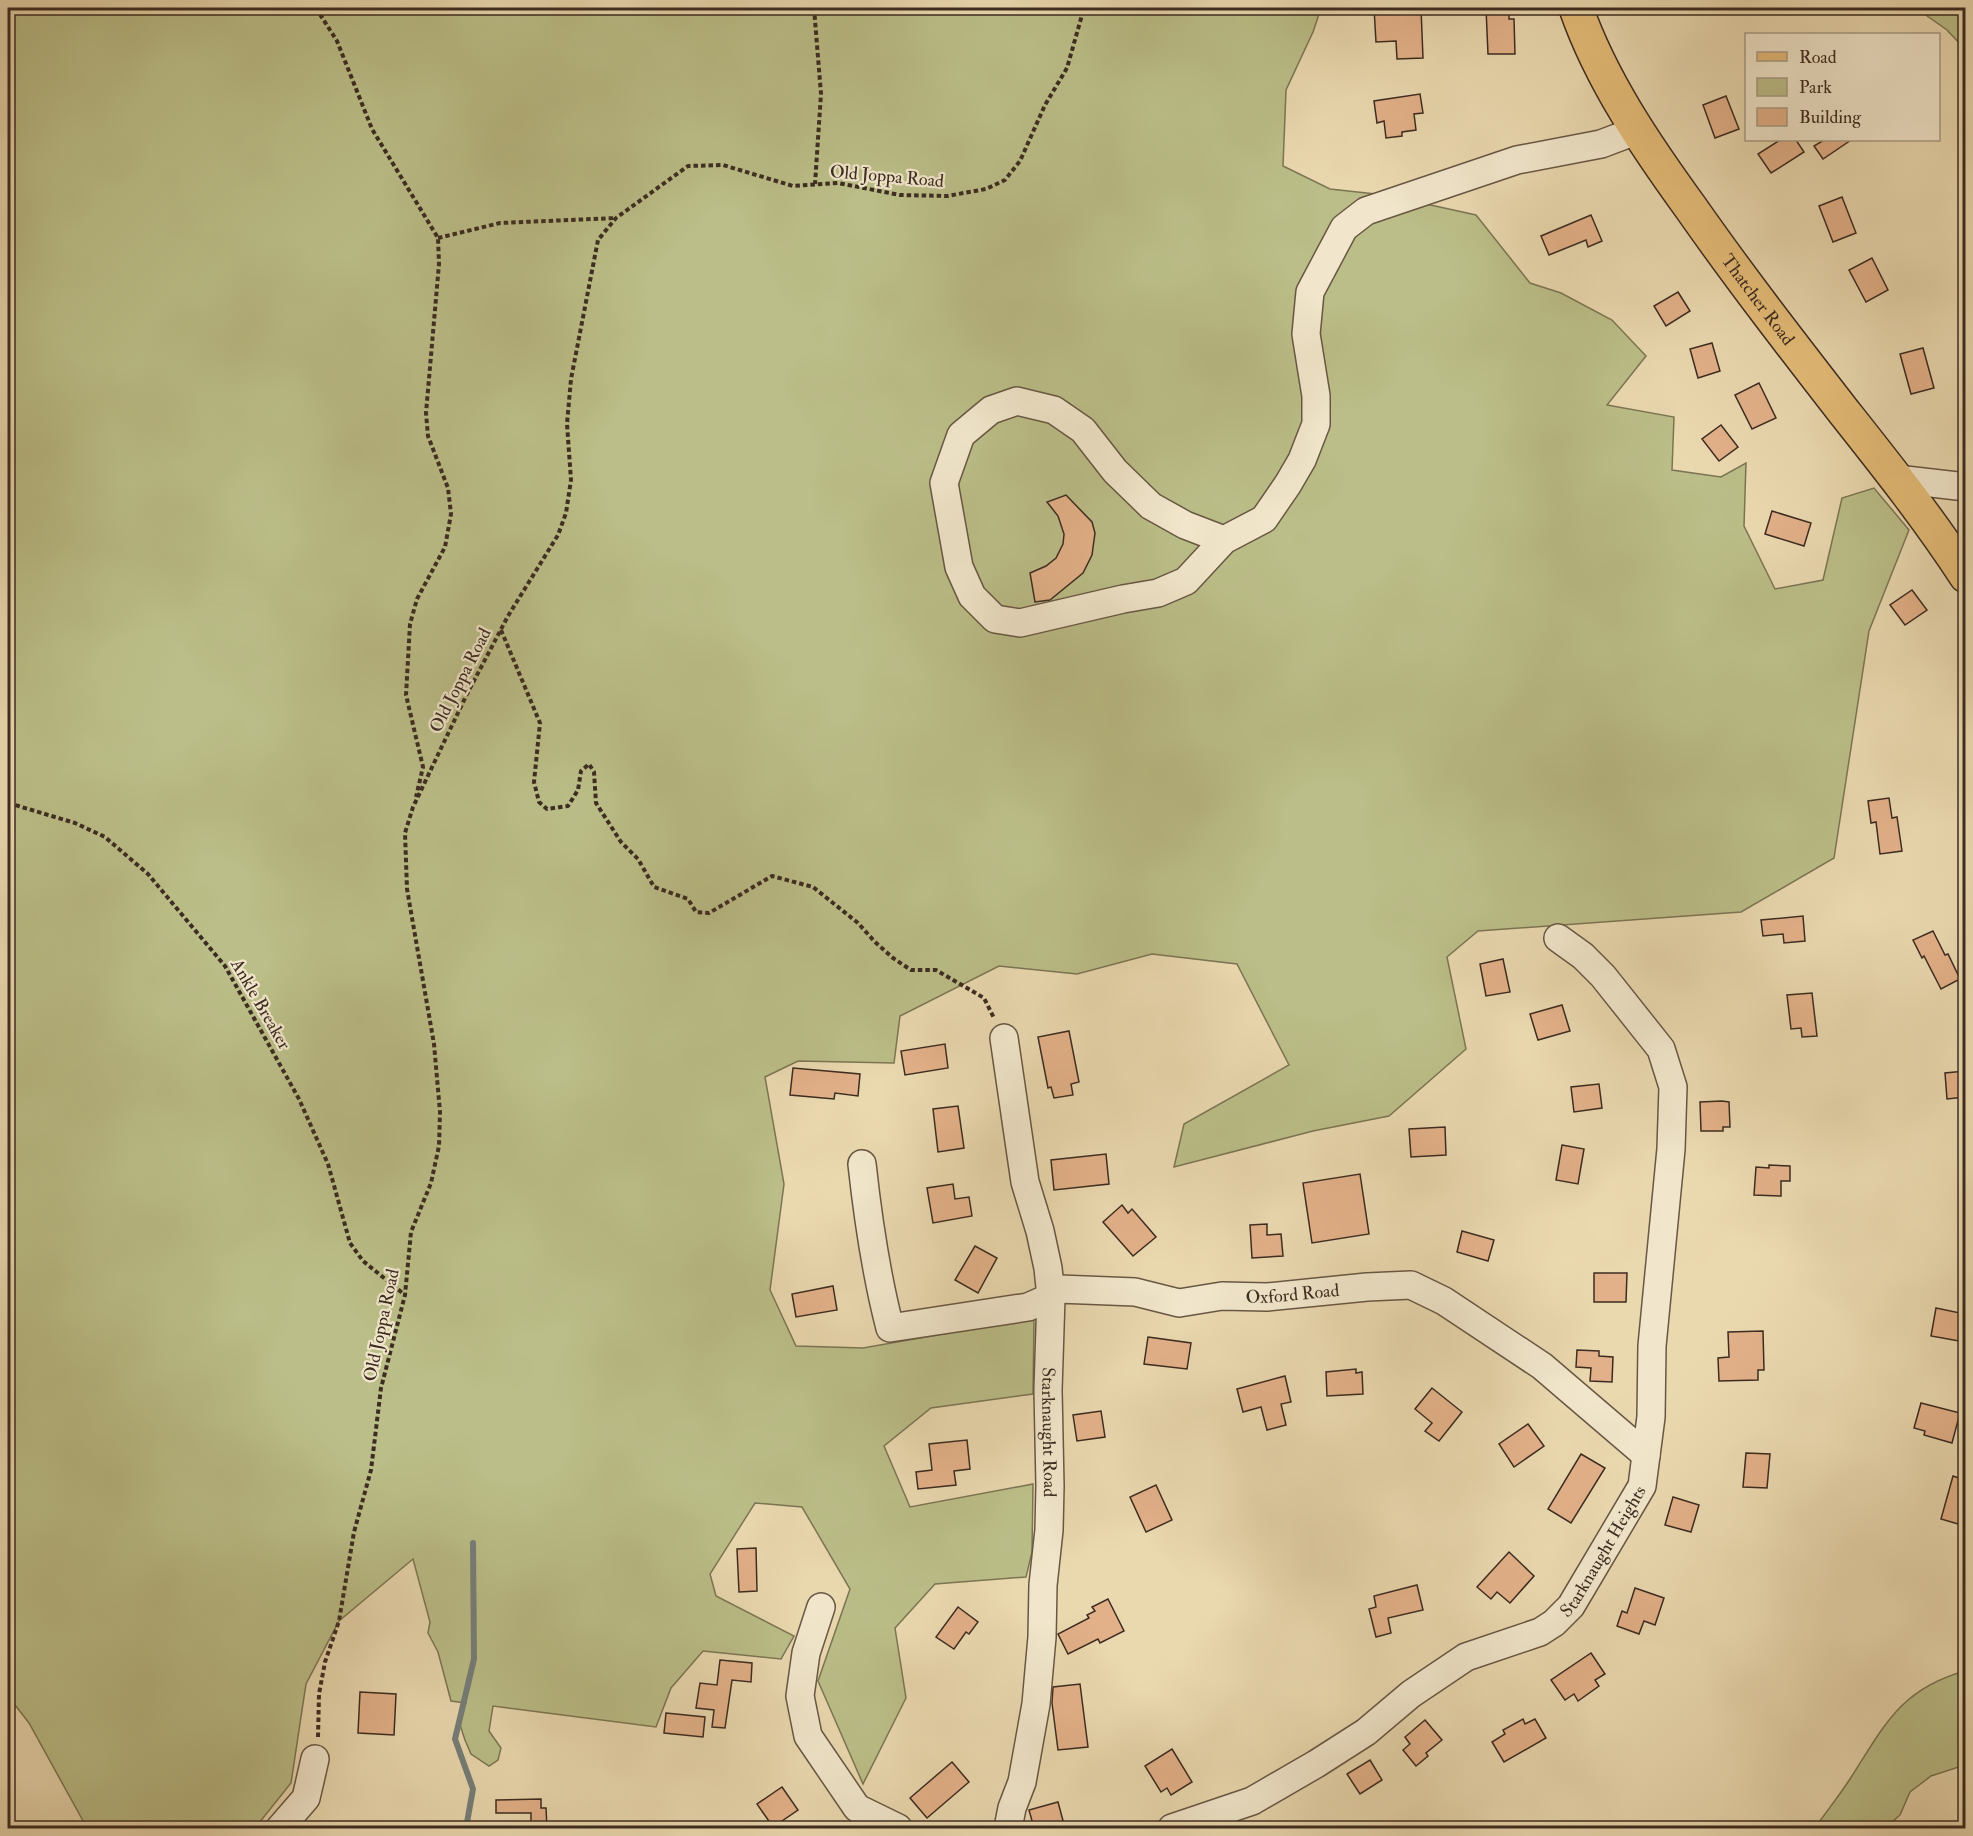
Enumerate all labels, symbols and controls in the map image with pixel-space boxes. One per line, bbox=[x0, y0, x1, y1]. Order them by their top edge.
legend bbox=[1745, 33, 1940, 141]
text: Road bbox=[1799, 46, 1837, 69]
text: Park bbox=[1799, 76, 1832, 99]
text: Building bbox=[1799, 106, 1862, 129]
street label: Old Joppa Road bbox=[829, 160, 945, 193]
street label: Thatcher Road bbox=[1716, 250, 1799, 350]
street label: Old Joppa Road bbox=[424, 624, 497, 736]
street label: Ankle Breaker bbox=[225, 954, 296, 1054]
street label: Old Joppa Road bbox=[358, 1267, 405, 1383]
street label: Oxford Road bbox=[1245, 1279, 1340, 1309]
street label: Starknaught Road bbox=[1036, 1367, 1061, 1498]
street label: Starknaught Heights bbox=[1555, 1482, 1652, 1623]

